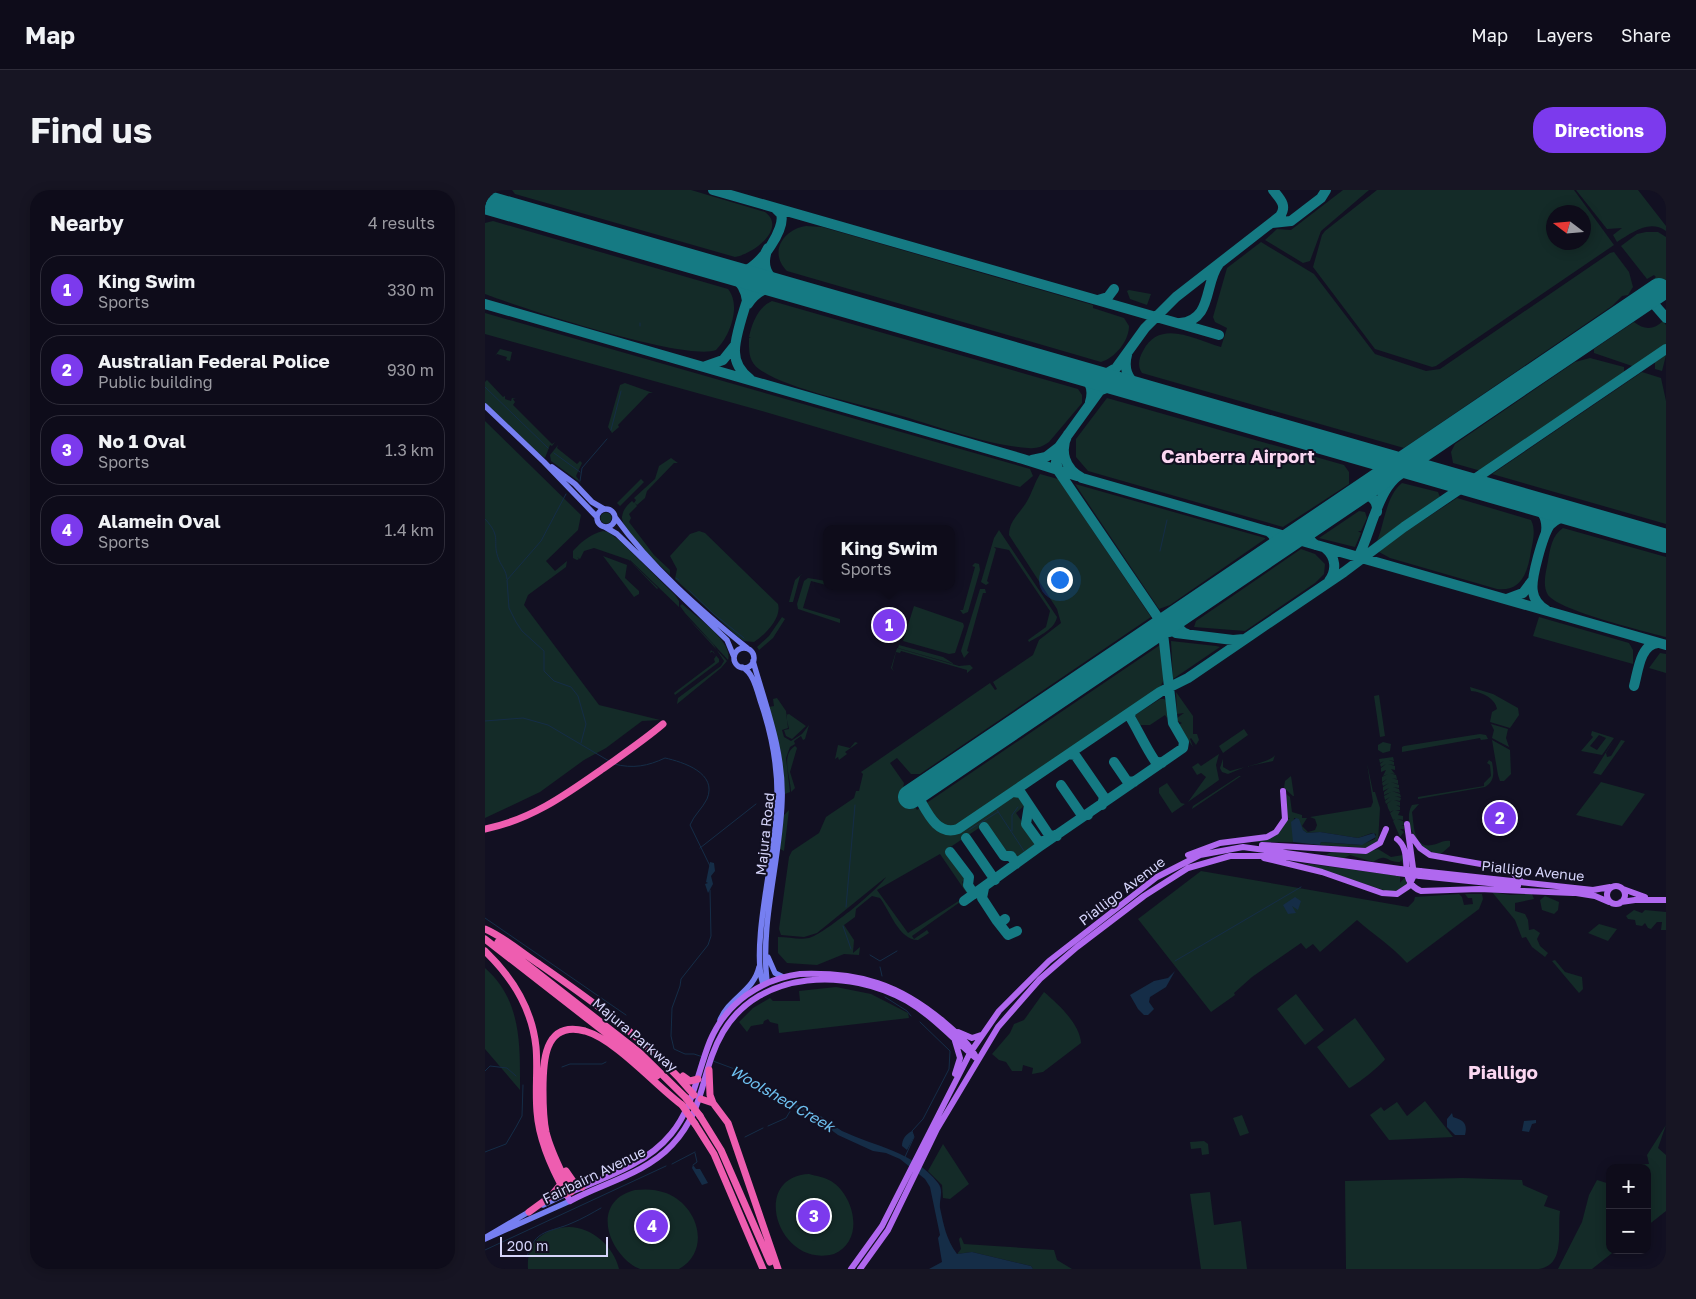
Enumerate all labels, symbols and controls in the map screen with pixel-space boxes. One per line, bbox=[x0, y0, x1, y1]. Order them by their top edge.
text: Map bbox=[25, 20, 75, 49]
text: Map bbox=[1471, 24, 1508, 46]
text: Layers bbox=[1536, 24, 1593, 46]
text: Share bbox=[1621, 24, 1671, 46]
button: Directions bbox=[1533, 107, 1666, 153]
text: Find us bbox=[30, 109, 152, 151]
north arrow bbox=[1546, 205, 1591, 250]
text: Nearby bbox=[50, 210, 124, 236]
text: 4 results bbox=[368, 213, 435, 233]
text: King Swim bbox=[98, 269, 195, 292]
text: 1 bbox=[63, 280, 71, 300]
text: 330 m bbox=[387, 280, 434, 300]
text: Sports bbox=[98, 292, 149, 312]
text: Australian Federal Police bbox=[98, 349, 330, 372]
text: 2 bbox=[62, 360, 72, 380]
text: 930 m bbox=[387, 360, 434, 380]
text: Public building bbox=[98, 372, 213, 392]
text: No 1 Oval bbox=[98, 429, 186, 452]
text: 3 bbox=[62, 440, 72, 460]
text: 1.3 km bbox=[385, 440, 434, 460]
district label: Canberra Airport bbox=[1161, 444, 1315, 467]
text: Sports bbox=[98, 452, 149, 472]
text: Alamein Oval bbox=[98, 509, 221, 532]
text: 4 bbox=[62, 520, 72, 540]
text: 1.4 km bbox=[384, 520, 434, 540]
popup bbox=[823, 525, 955, 590]
text: Sports bbox=[98, 532, 149, 552]
text: King Swim bbox=[840, 536, 938, 559]
text: Sports bbox=[840, 559, 892, 579]
your location bbox=[1047, 567, 1073, 593]
pin: 1 bbox=[873, 606, 905, 644]
street label: Majura Road bbox=[752, 792, 777, 876]
pin: 2 bbox=[1484, 799, 1516, 837]
street label: Pialligo Avenue bbox=[1075, 853, 1168, 929]
street label: Pialligo Avenue bbox=[1481, 857, 1585, 884]
street label: Majura Parkway bbox=[589, 994, 681, 1075]
district label: Pialligo bbox=[1468, 1060, 1538, 1083]
water label: Woolshed Creek bbox=[727, 1061, 839, 1136]
street label: Fairbairn Avenue bbox=[540, 1142, 648, 1207]
map controls bbox=[1606, 1164, 1651, 1254]
button: + bbox=[1606, 1164, 1651, 1209]
pin: 3 bbox=[798, 1197, 830, 1235]
pin: 4 bbox=[636, 1207, 668, 1245]
button: − bbox=[1606, 1209, 1651, 1254]
scale bar bbox=[500, 1234, 607, 1257]
text: 200 m bbox=[507, 1237, 548, 1254]

